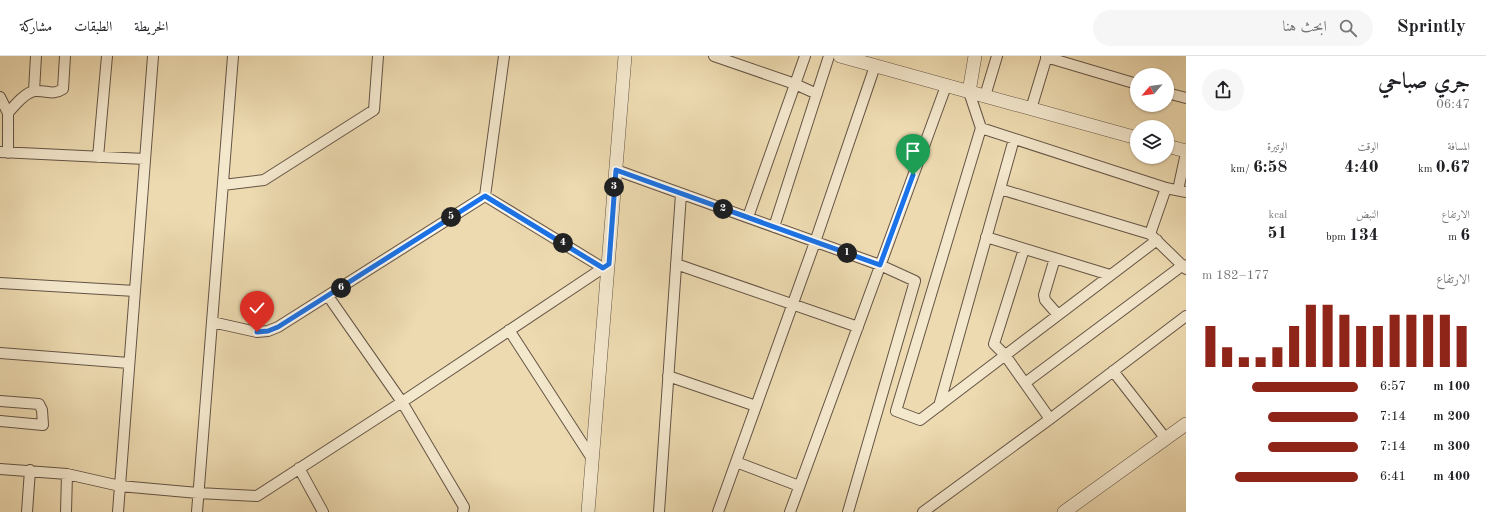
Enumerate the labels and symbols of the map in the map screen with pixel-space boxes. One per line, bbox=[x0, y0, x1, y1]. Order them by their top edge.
north arrow bbox=[1130, 68, 1174, 112]
pin bbox=[896, 134, 930, 175]
pin: 3 bbox=[604, 177, 624, 197]
pin: 2 bbox=[713, 199, 733, 219]
pin: 5 bbox=[441, 207, 461, 227]
pin: 4 bbox=[553, 233, 573, 253]
pin: 1 bbox=[837, 243, 857, 263]
pin: 6 bbox=[331, 278, 351, 298]
pin bbox=[240, 291, 274, 332]

